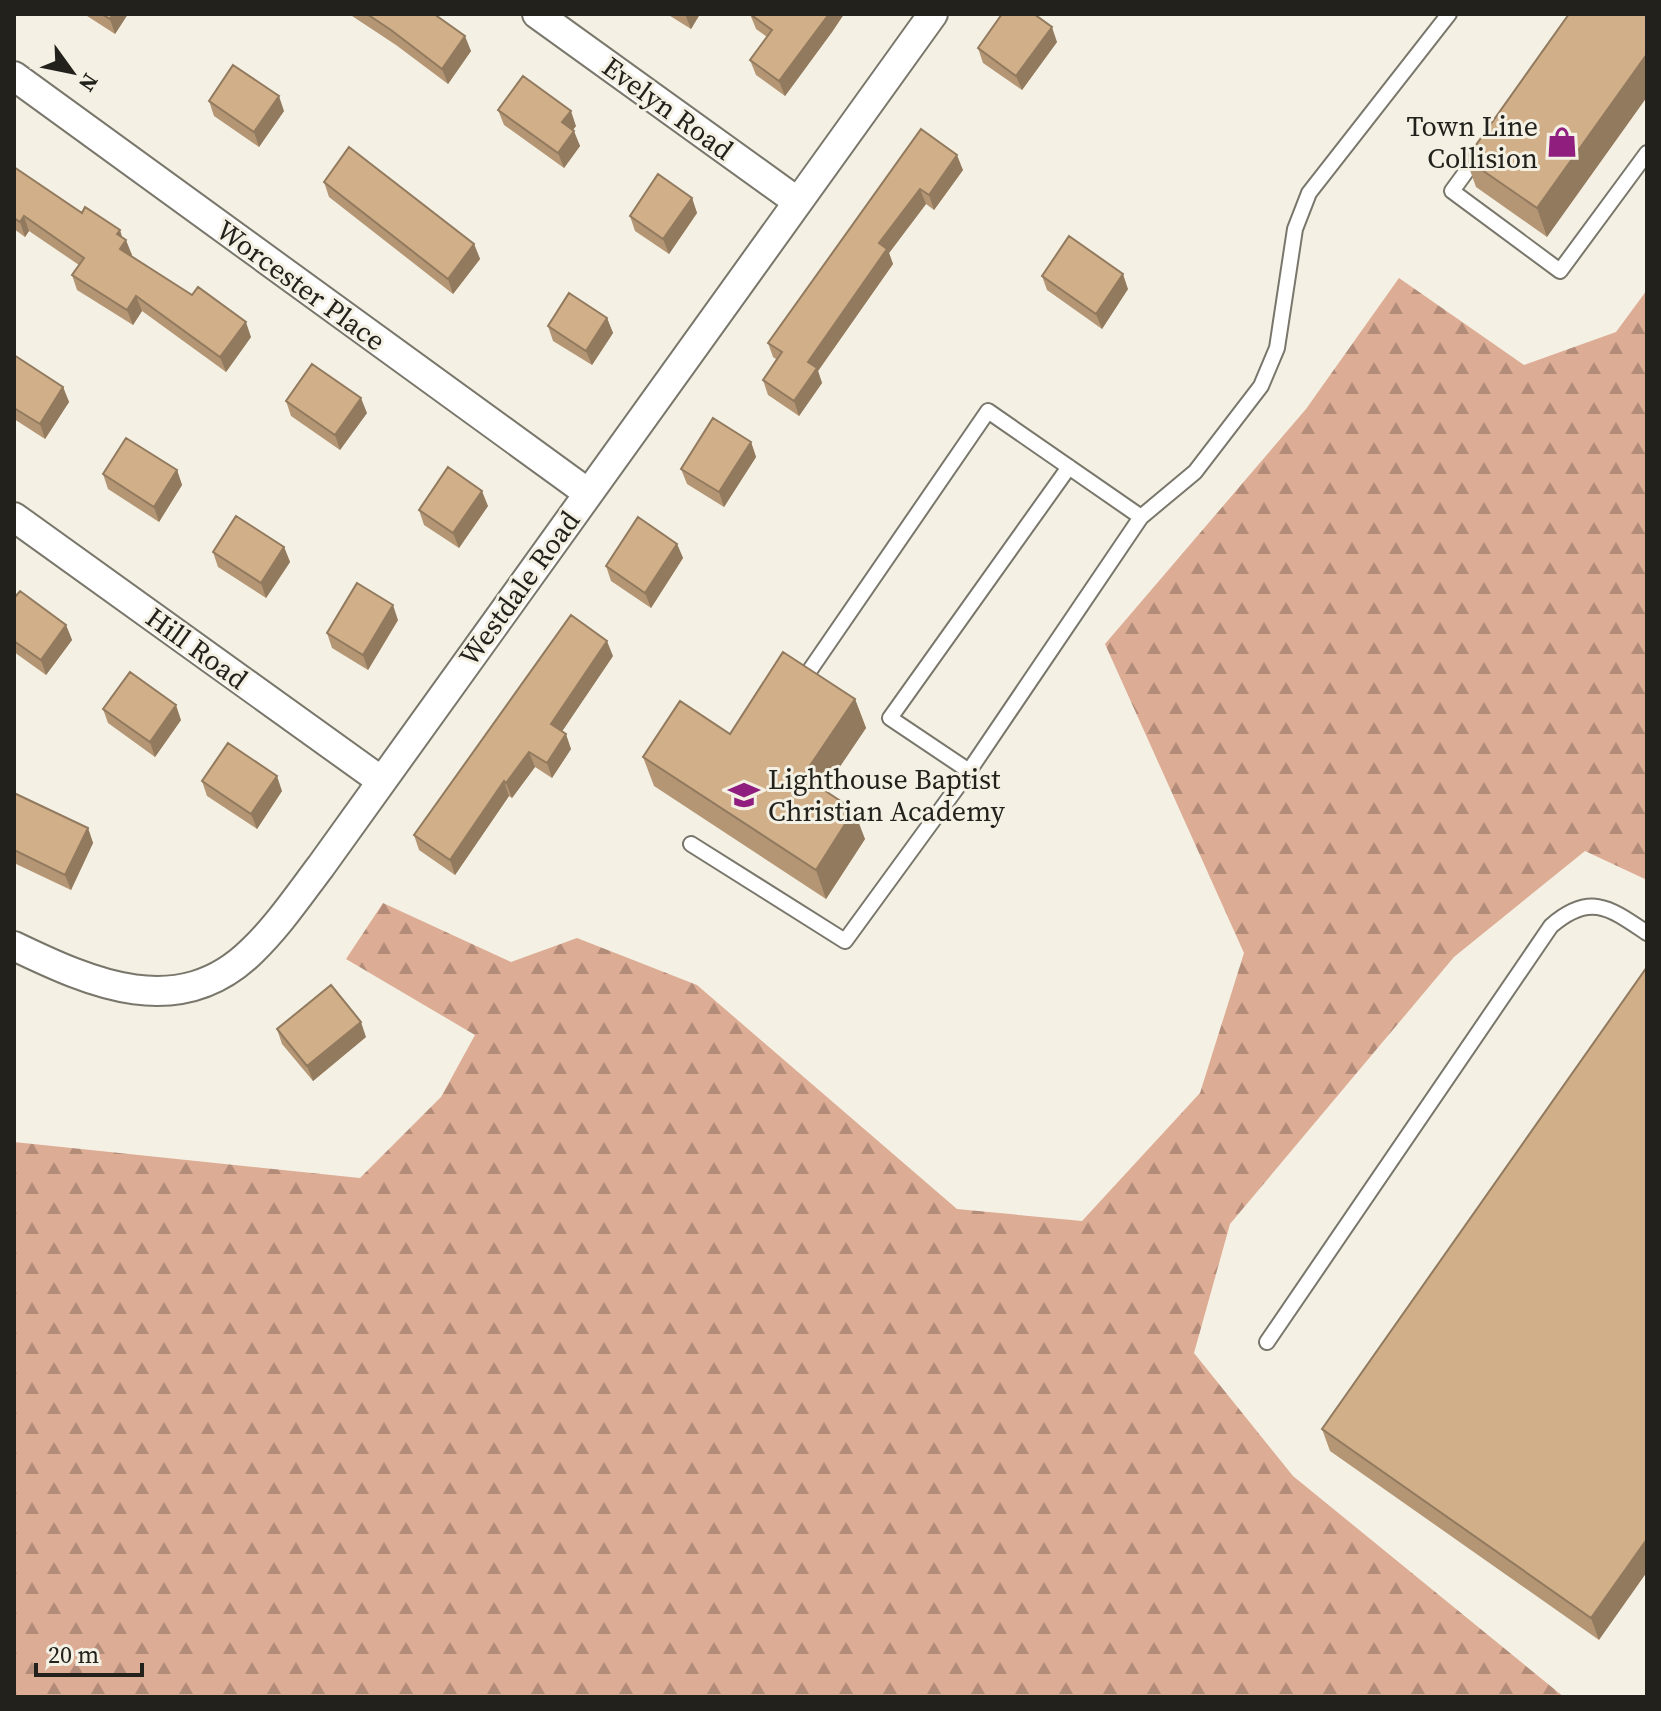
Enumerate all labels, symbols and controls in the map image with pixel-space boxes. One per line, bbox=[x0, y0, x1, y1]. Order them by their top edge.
north arrow bbox=[32, 32, 112, 112]
street label: Evelyn Road bbox=[595, 48, 741, 168]
text: N bbox=[72, 68, 106, 98]
place label: Town Line Collision bbox=[1407, 107, 1538, 177]
shop icon: Town Line Collision bbox=[1545, 125, 1579, 159]
street label: Worcester Place bbox=[209, 211, 393, 359]
street label: Westdale Road bbox=[450, 503, 588, 673]
street label: Hill Road bbox=[138, 598, 256, 698]
place label: Lighthouse Baptist Christian Academy bbox=[768, 760, 1005, 830]
school or university icon: Lighthouse Baptist Christian Academy bbox=[727, 778, 761, 812]
scale bar bbox=[36, 1627, 142, 1677]
text: 20 m bbox=[48, 1638, 99, 1671]

